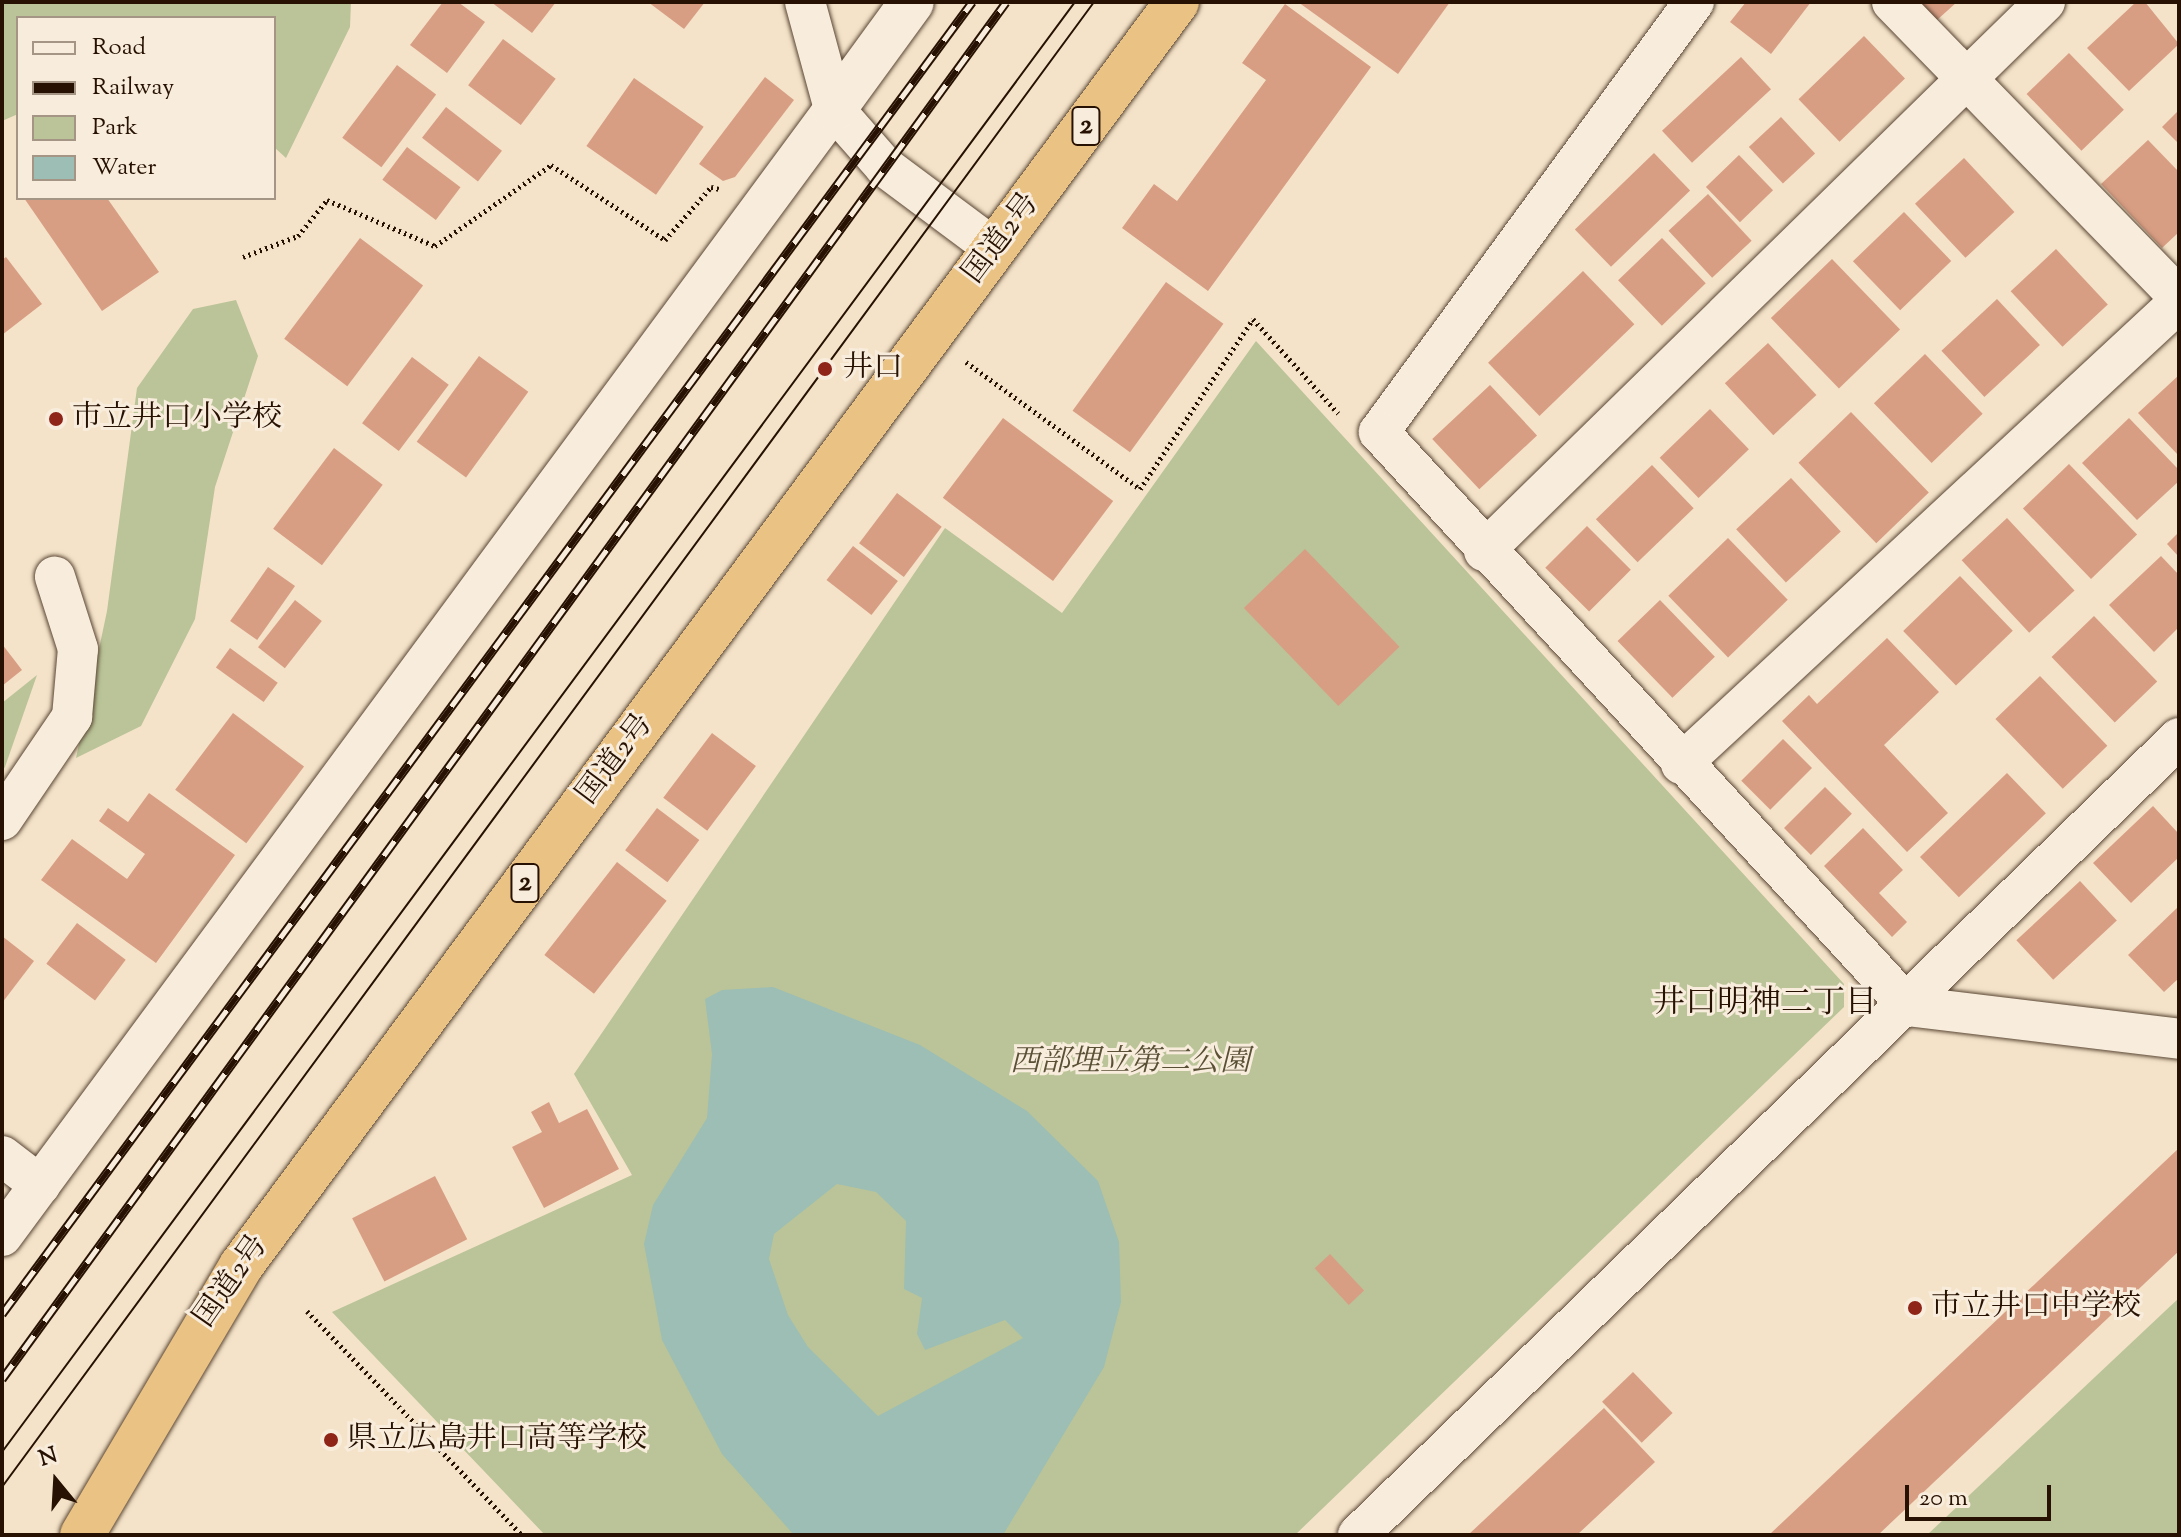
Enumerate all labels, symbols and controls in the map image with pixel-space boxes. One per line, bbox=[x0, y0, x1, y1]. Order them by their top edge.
legend bbox=[16, 16, 276, 200]
text: Road bbox=[92, 31, 146, 65]
text: Railway bbox=[92, 71, 174, 105]
road number: 2 bbox=[1070, 102, 1102, 150]
text: Park bbox=[92, 111, 138, 145]
text: Water bbox=[92, 151, 156, 185]
street label: 国道2号 bbox=[956, 187, 1048, 291]
place label: 井口 bbox=[843, 351, 903, 387]
marker: 井口 bbox=[814, 358, 836, 380]
place label: 市立井口小学校 bbox=[72, 401, 282, 437]
marker: 市立井口小学校 bbox=[47, 410, 65, 428]
street label: 国道2号 bbox=[570, 708, 662, 812]
road number: 2 bbox=[509, 859, 541, 907]
district label: 井口明神二丁目 bbox=[1653, 985, 1877, 1023]
park label: 西部埋立第二公園 bbox=[1010, 1045, 1250, 1081]
street label: 国道2号 bbox=[187, 1229, 277, 1335]
place label: 市立井口中学校 bbox=[1931, 1290, 2141, 1326]
marker: 市立井口中学校 bbox=[1906, 1299, 1924, 1317]
place label: 県立広島井口高等学校 bbox=[347, 1422, 647, 1458]
marker: 県立広島井口高等学校 bbox=[322, 1431, 340, 1449]
text: N bbox=[35, 1440, 62, 1476]
north arrow bbox=[16, 1441, 96, 1521]
scale bar bbox=[1909, 1469, 2055, 1519]
text: 20 m bbox=[1919, 1482, 1968, 1516]

